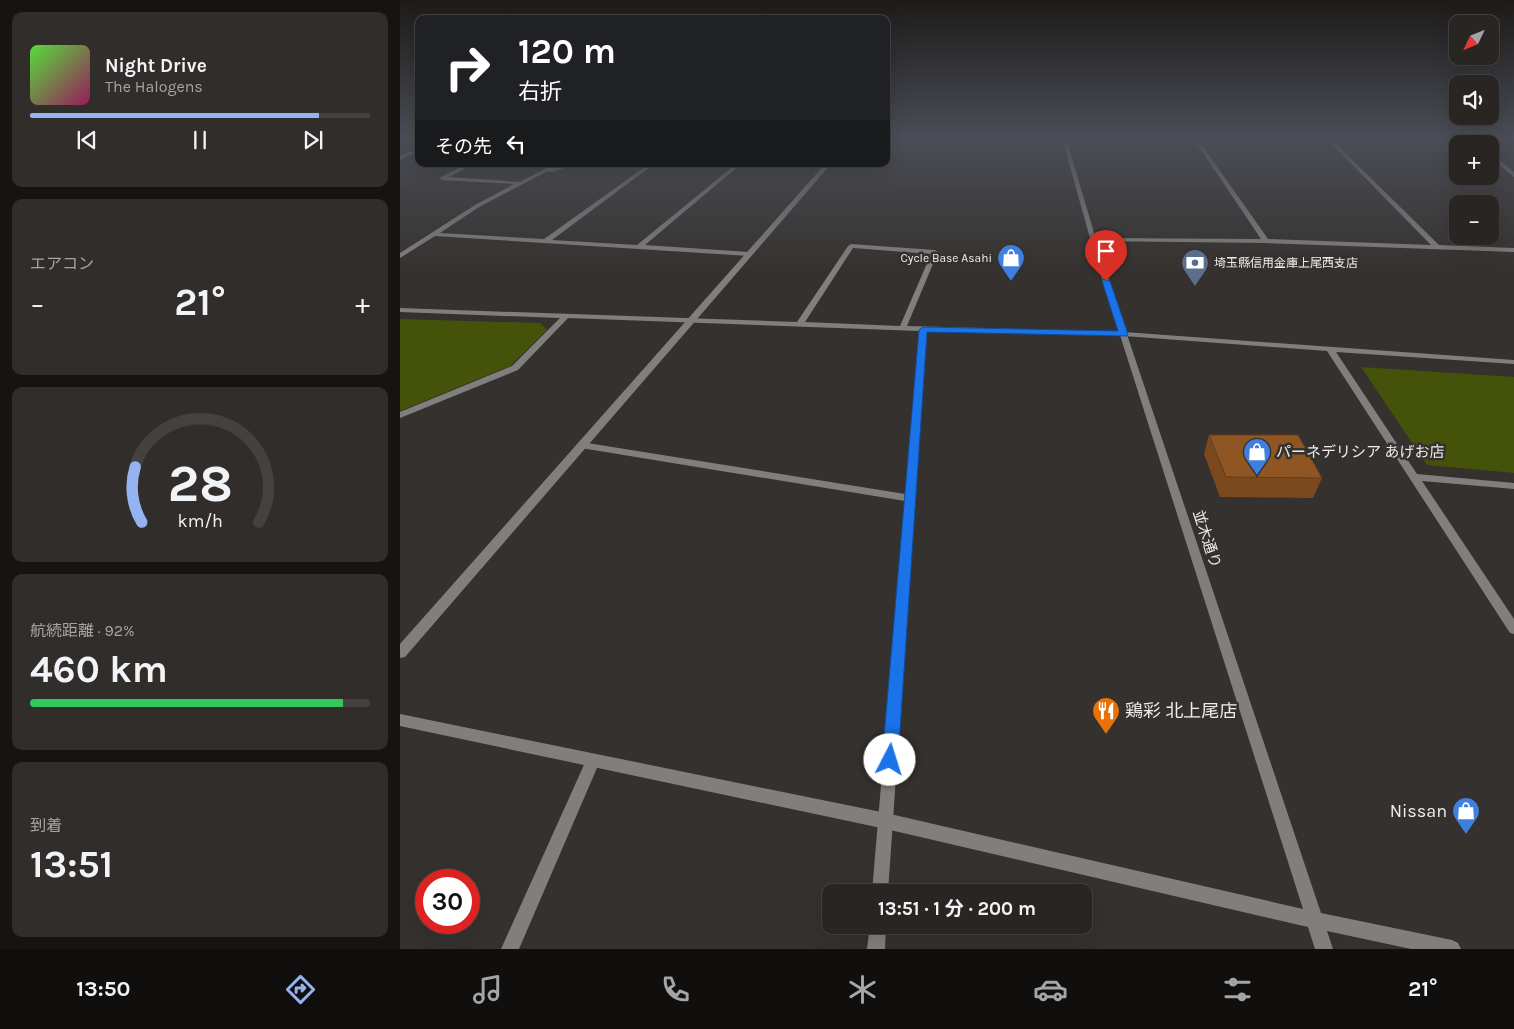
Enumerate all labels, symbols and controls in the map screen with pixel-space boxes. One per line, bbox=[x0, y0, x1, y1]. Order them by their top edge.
north arrow bbox=[1449, 15, 1499, 65]
map controls bbox=[1449, 15, 1499, 245]
text: 120 m bbox=[518, 31, 616, 72]
icon: right bbox=[435, 35, 500, 100]
text: Night Drive bbox=[105, 55, 207, 77]
button: sound bbox=[1449, 75, 1499, 125]
text: The Halogens bbox=[105, 77, 203, 96]
text: 右折 bbox=[518, 79, 562, 105]
icon: previous bbox=[73, 126, 101, 154]
icon: pause bbox=[186, 126, 214, 154]
icon: next bbox=[299, 126, 327, 154]
icon: left bbox=[502, 130, 530, 158]
button: + bbox=[1449, 135, 1499, 185]
text: その先 bbox=[435, 136, 492, 158]
button: − bbox=[1449, 195, 1499, 245]
pin bbox=[1085, 230, 1127, 281]
icon: arrive bbox=[1092, 237, 1120, 265]
shop icon: Cycle Base Asahi bbox=[996, 243, 1026, 282]
bank icon: 埼玉縣信用金庫上尾西支店 bbox=[1180, 248, 1210, 287]
place label: Cycle Base Asahi bbox=[900, 251, 992, 265]
text: エアコン bbox=[30, 254, 94, 273]
place label: 埼玉縣信用金庫上尾西支店 bbox=[1214, 256, 1358, 270]
text: 21° bbox=[174, 280, 226, 325]
text: − bbox=[30, 287, 45, 320]
text: + bbox=[355, 287, 370, 320]
shop icon: パーネデリシア あげお店 bbox=[1242, 437, 1272, 476]
place label: パーネデリシア あげお店 bbox=[1276, 443, 1445, 461]
text: 28 bbox=[167, 453, 233, 514]
street label: 並木通り bbox=[1189, 508, 1225, 570]
text: km/h bbox=[177, 511, 223, 532]
text: 航続距離 · 92% bbox=[30, 621, 135, 640]
text: 460 km bbox=[30, 647, 168, 692]
restaurant icon: 鶏彩 北上尾店 bbox=[1091, 696, 1121, 735]
place label: 鶏彩 北上尾店 bbox=[1125, 700, 1237, 722]
position arrow bbox=[863, 733, 915, 785]
shop icon: Nissan bbox=[1451, 796, 1481, 835]
place label: Nissan bbox=[1390, 800, 1447, 822]
text: 到着 bbox=[30, 816, 62, 835]
text: 13:51 bbox=[30, 842, 113, 887]
speed limit sign: 30 bbox=[415, 869, 480, 934]
text: 13:51 · 1 分 · 200 m bbox=[878, 898, 1036, 920]
icon: directions bbox=[283, 972, 318, 1007]
icon: music bbox=[470, 972, 505, 1007]
icon: phone bbox=[658, 972, 693, 1007]
icon: climate bbox=[845, 972, 880, 1007]
icon: car bbox=[1033, 972, 1068, 1007]
icon: filters bbox=[1220, 972, 1255, 1007]
text: 13:50 bbox=[76, 976, 130, 1002]
text: 21° bbox=[1408, 976, 1438, 1002]

